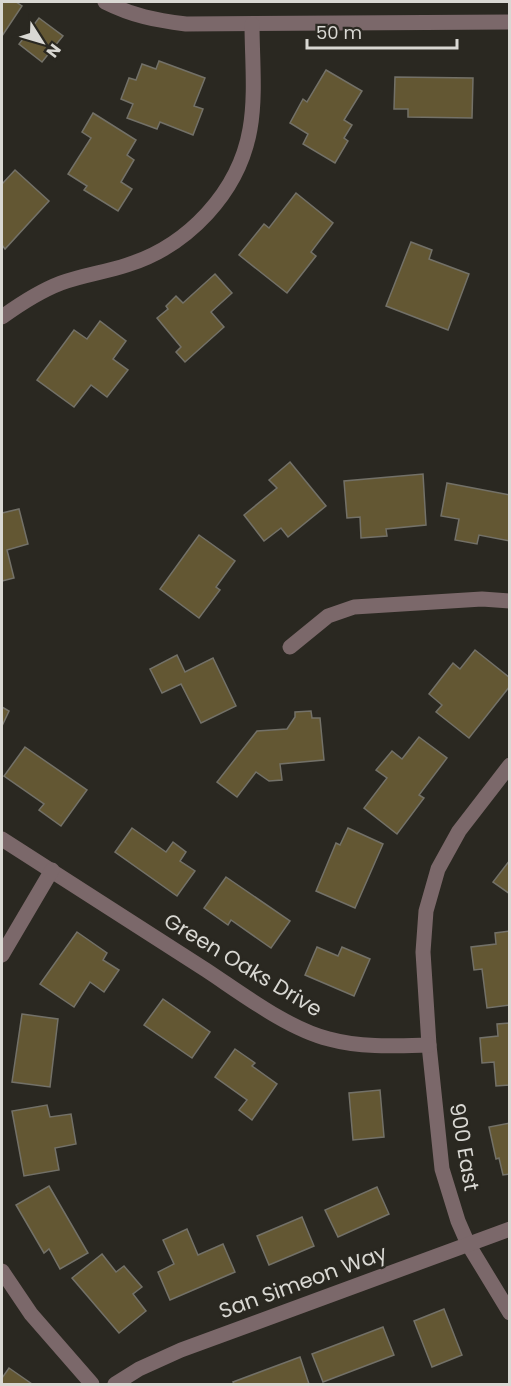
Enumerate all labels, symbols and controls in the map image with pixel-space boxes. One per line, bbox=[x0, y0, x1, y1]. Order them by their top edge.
north arrow bbox=[12, 12, 72, 72]
scale bar bbox=[307, 12, 457, 50]
text: 50 m bbox=[316, 20, 362, 45]
text: N bbox=[41, 39, 66, 62]
street label: Green Oaks Drive bbox=[159, 906, 328, 1023]
street label: 900 East bbox=[443, 1101, 486, 1193]
street label: San Simeon Way bbox=[215, 1238, 391, 1325]

